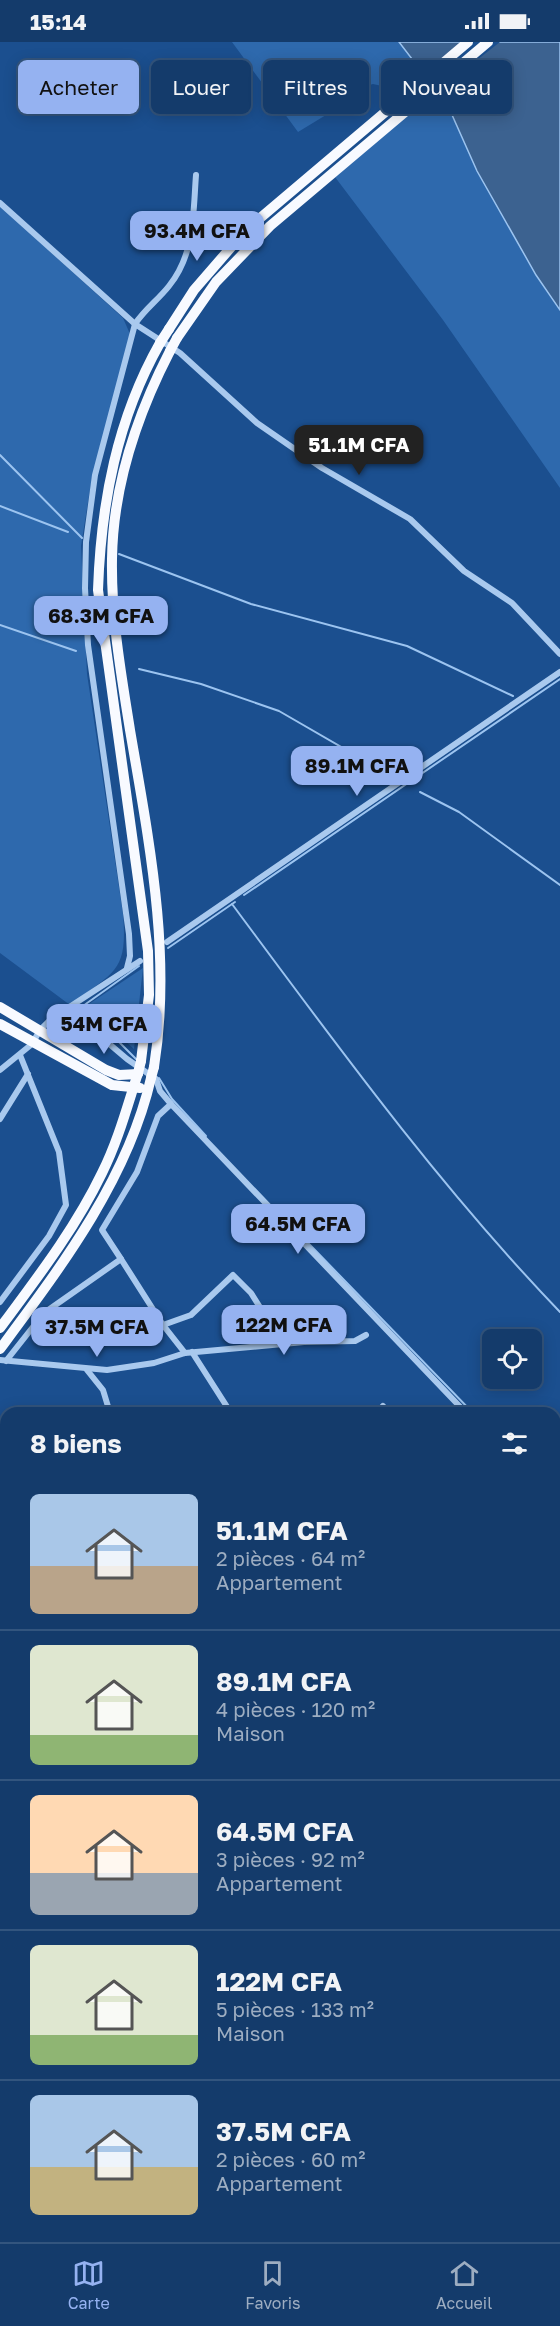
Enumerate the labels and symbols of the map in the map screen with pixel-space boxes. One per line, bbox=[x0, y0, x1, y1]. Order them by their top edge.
pin: 93.4M CFA bbox=[128, 211, 266, 262]
pin: 51.1M CFA bbox=[290, 425, 428, 476]
pin: 68.3M CFA bbox=[32, 596, 170, 647]
pin: 89.1M CFA bbox=[288, 746, 426, 797]
pin: 54M CFA bbox=[49, 1004, 159, 1055]
pin: 64.5M CFA bbox=[229, 1204, 367, 1255]
pin: 122M CFA bbox=[222, 1305, 346, 1356]
pin: 37.5M CFA bbox=[28, 1307, 166, 1358]

